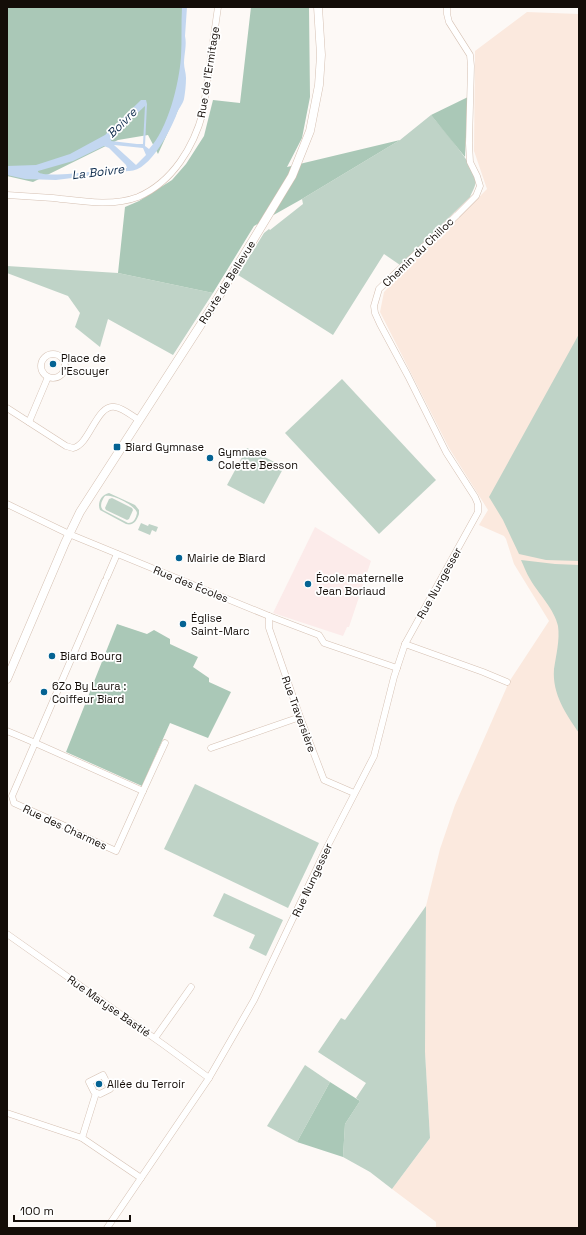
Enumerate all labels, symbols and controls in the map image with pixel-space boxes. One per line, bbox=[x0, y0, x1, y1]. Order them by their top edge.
street label: Rue de l’Ermitage bbox=[194, 25, 222, 119]
water label: Boivre bbox=[104, 104, 141, 141]
water label: La Boivre bbox=[71, 161, 126, 183]
street label: Chemin du Chilloc bbox=[379, 214, 457, 290]
street label: Route de Bellevue bbox=[196, 238, 258, 326]
place label: Place de l’Escuyer bbox=[61, 351, 109, 378]
marker: Place de l’Escuyer bbox=[48, 359, 58, 369]
place label: Biard Gymnase bbox=[125, 440, 204, 454]
marker: Biard Gymnase bbox=[112, 442, 122, 452]
place label: Gymnase Colette Besson bbox=[218, 445, 298, 472]
marker: Gymnase Colette Besson bbox=[205, 453, 215, 463]
street label: Rue Nungesser bbox=[414, 545, 464, 621]
place label: Mairie de Biard bbox=[187, 551, 265, 565]
marker: Mairie de Biard bbox=[174, 553, 184, 563]
street label: Rue des Écoles bbox=[151, 563, 231, 606]
place label: École maternelle Jean Boriaud bbox=[316, 571, 404, 598]
marker: École maternelle Jean Boriaud bbox=[303, 579, 313, 589]
place label: Église Saint-Marc bbox=[191, 611, 250, 638]
marker: Église Saint-Marc bbox=[178, 619, 188, 629]
place label: Biard Bourg bbox=[60, 649, 122, 663]
marker: Biard Bourg bbox=[47, 651, 57, 661]
street label: Rue Traversière bbox=[279, 674, 319, 754]
place label: 6Zo By Laura : Coiffeur Biard bbox=[52, 679, 126, 706]
marker: 6Zo By Laura : Coiffeur Biard bbox=[39, 687, 49, 697]
street label: Rue des Charmes bbox=[21, 801, 110, 853]
street label: Rue Nungesser bbox=[289, 841, 335, 919]
street label: Rue Maryse Bastié bbox=[65, 972, 153, 1040]
place label: Allée du Terroir bbox=[107, 1077, 185, 1091]
marker: Allée du Terroir bbox=[94, 1079, 104, 1089]
scale bar bbox=[14, 1197, 130, 1223]
text: 100 m bbox=[20, 1203, 54, 1219]

